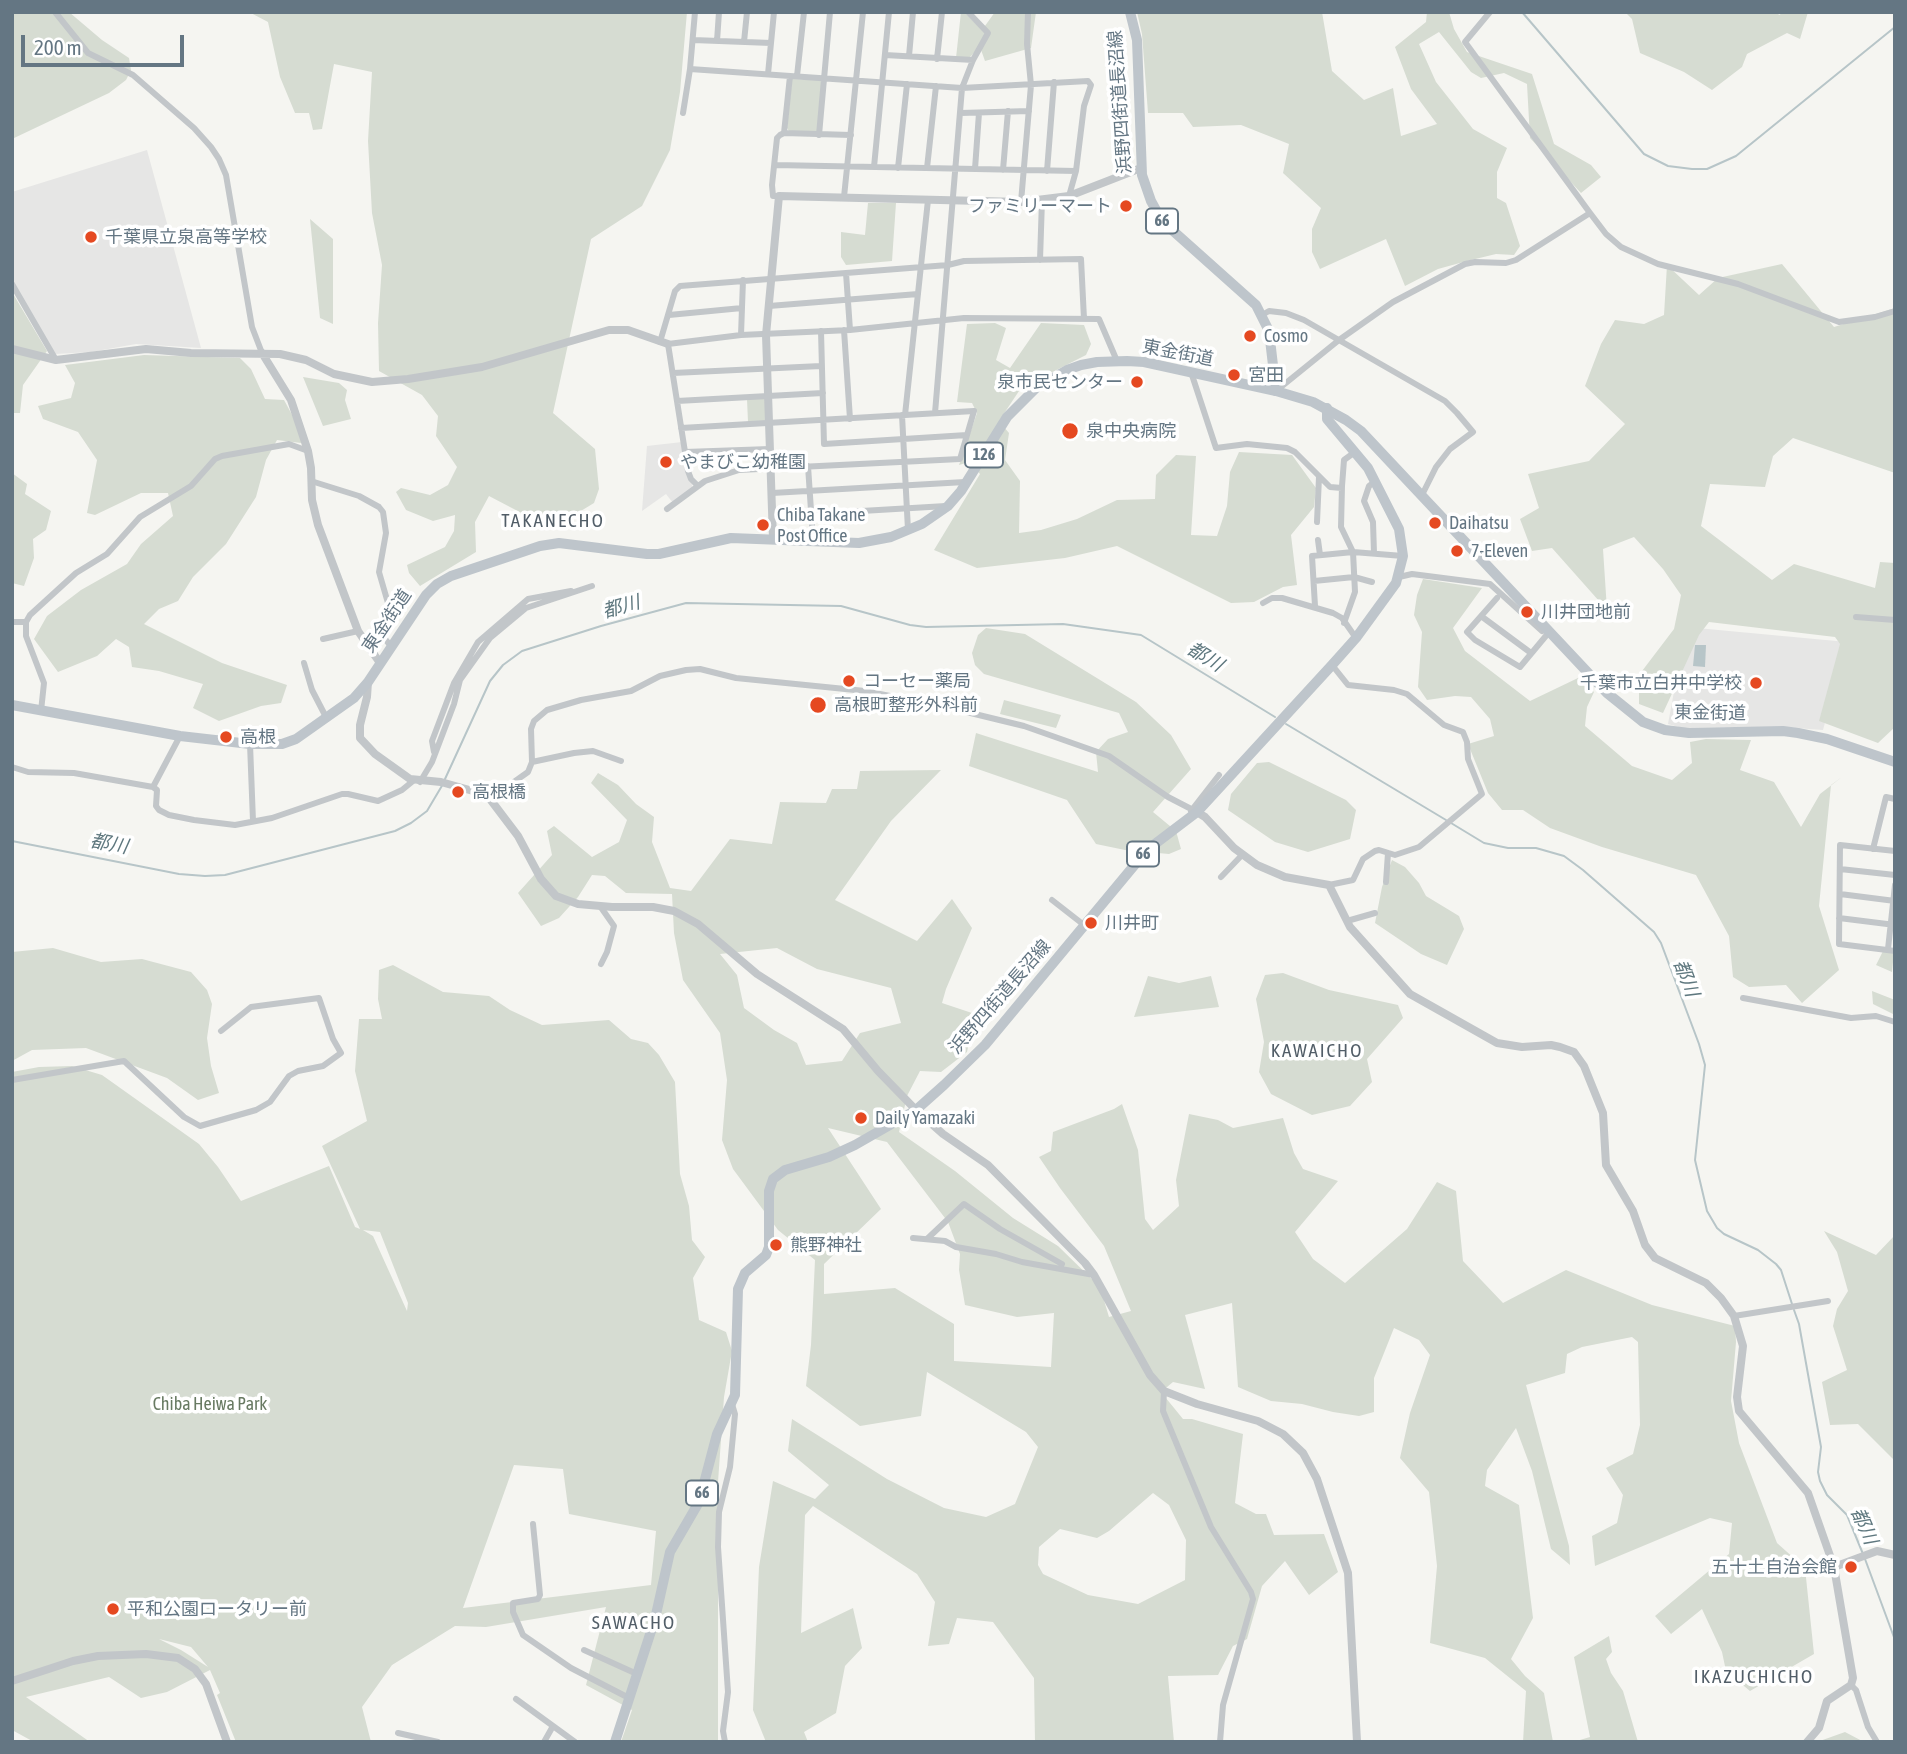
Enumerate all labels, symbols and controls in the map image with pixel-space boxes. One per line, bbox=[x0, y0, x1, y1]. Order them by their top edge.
scale bar bbox=[24, 21, 187, 65]
street label: 浜野四街道長沼線 bbox=[1104, 29, 1136, 175]
text: 200 m bbox=[34, 35, 82, 59]
place label: ファミリーマート bbox=[968, 195, 1112, 217]
marker: ファミリーマート bbox=[1118, 198, 1134, 214]
road number: 66 bbox=[1146, 209, 1178, 234]
place label: 千葉県立泉高等学校 bbox=[105, 226, 267, 248]
marker: 千葉県立泉高等学校 bbox=[83, 229, 99, 245]
place label: Cosmo bbox=[1264, 325, 1308, 347]
marker: Cosmo bbox=[1242, 328, 1258, 344]
street label: 東金街道 bbox=[1141, 336, 1215, 370]
place label: 宮田 bbox=[1248, 364, 1284, 386]
marker: 宮田 bbox=[1226, 367, 1242, 383]
place label: 泉市民センター bbox=[997, 371, 1123, 393]
marker: 泉市民センター bbox=[1129, 374, 1145, 390]
place label: 泉中央病院 bbox=[1086, 420, 1176, 442]
marker: 泉中央病院 bbox=[1060, 421, 1080, 441]
road number: 126 bbox=[965, 442, 1003, 468]
place label: やまびこ幼稚園 bbox=[680, 451, 806, 473]
marker: やまびこ幼稚園 bbox=[658, 454, 674, 470]
place label: Chiba Takane Post Office bbox=[777, 504, 866, 546]
district label: TAKANECHO bbox=[502, 510, 604, 532]
place label: Daihatsu bbox=[1449, 512, 1509, 534]
marker: Daihatsu bbox=[1427, 515, 1443, 531]
marker: Chiba Takane Post Office bbox=[755, 517, 771, 533]
place label: 7-Eleven bbox=[1471, 540, 1528, 562]
marker: 7-Eleven bbox=[1449, 543, 1465, 559]
street label: 東金街道 bbox=[358, 585, 416, 657]
water label: 都川 bbox=[600, 591, 642, 623]
place label: 川井団地前 bbox=[1541, 601, 1631, 623]
marker: 川井団地前 bbox=[1519, 604, 1535, 620]
water label: 都川 bbox=[1183, 637, 1227, 677]
place label: コーセー薬局 bbox=[863, 670, 971, 692]
place label: 千葉市立白井中学校 bbox=[1580, 672, 1742, 694]
marker: コーセー薬局 bbox=[841, 673, 857, 689]
marker: 千葉市立白井中学校 bbox=[1748, 675, 1764, 691]
place label: 高根町整形外科前 bbox=[834, 694, 978, 716]
marker: 高根町整形外科前 bbox=[808, 695, 828, 715]
street label: 東金街道 bbox=[1674, 702, 1746, 724]
place label: 高根 bbox=[240, 726, 276, 748]
marker: 高根 bbox=[218, 729, 234, 745]
place label: 高根橋 bbox=[472, 781, 526, 803]
marker: 高根橋 bbox=[450, 784, 466, 800]
water label: 都川 bbox=[88, 829, 130, 859]
road number: 66 bbox=[1127, 842, 1159, 866]
place label: 川井町 bbox=[1105, 912, 1159, 934]
marker: 川井町 bbox=[1083, 915, 1099, 931]
street label: 浜野四街道長沼線 bbox=[945, 936, 1055, 1058]
water label: 都川 bbox=[1669, 956, 1703, 1000]
district label: KAWAICHO bbox=[1272, 1040, 1362, 1062]
place label: Daily Yamazaki bbox=[875, 1107, 975, 1129]
marker: Daily Yamazaki bbox=[853, 1110, 869, 1126]
place label: 熊野神社 bbox=[790, 1234, 862, 1256]
marker: 熊野神社 bbox=[768, 1237, 784, 1253]
park label: Chiba Heiwa Park bbox=[153, 1393, 267, 1415]
road number: 66 bbox=[686, 1480, 718, 1506]
water label: 都川 bbox=[1846, 1504, 1882, 1548]
place label: 五十土自治会館 bbox=[1711, 1556, 1837, 1578]
marker: 五十土自治会館 bbox=[1843, 1559, 1859, 1575]
place label: 平和公園ロータリー前 bbox=[127, 1598, 307, 1620]
marker: 平和公園ロータリー前 bbox=[105, 1601, 121, 1617]
district label: SAWACHO bbox=[593, 1612, 675, 1634]
district label: IKAZUCHICHO bbox=[1695, 1666, 1813, 1688]

